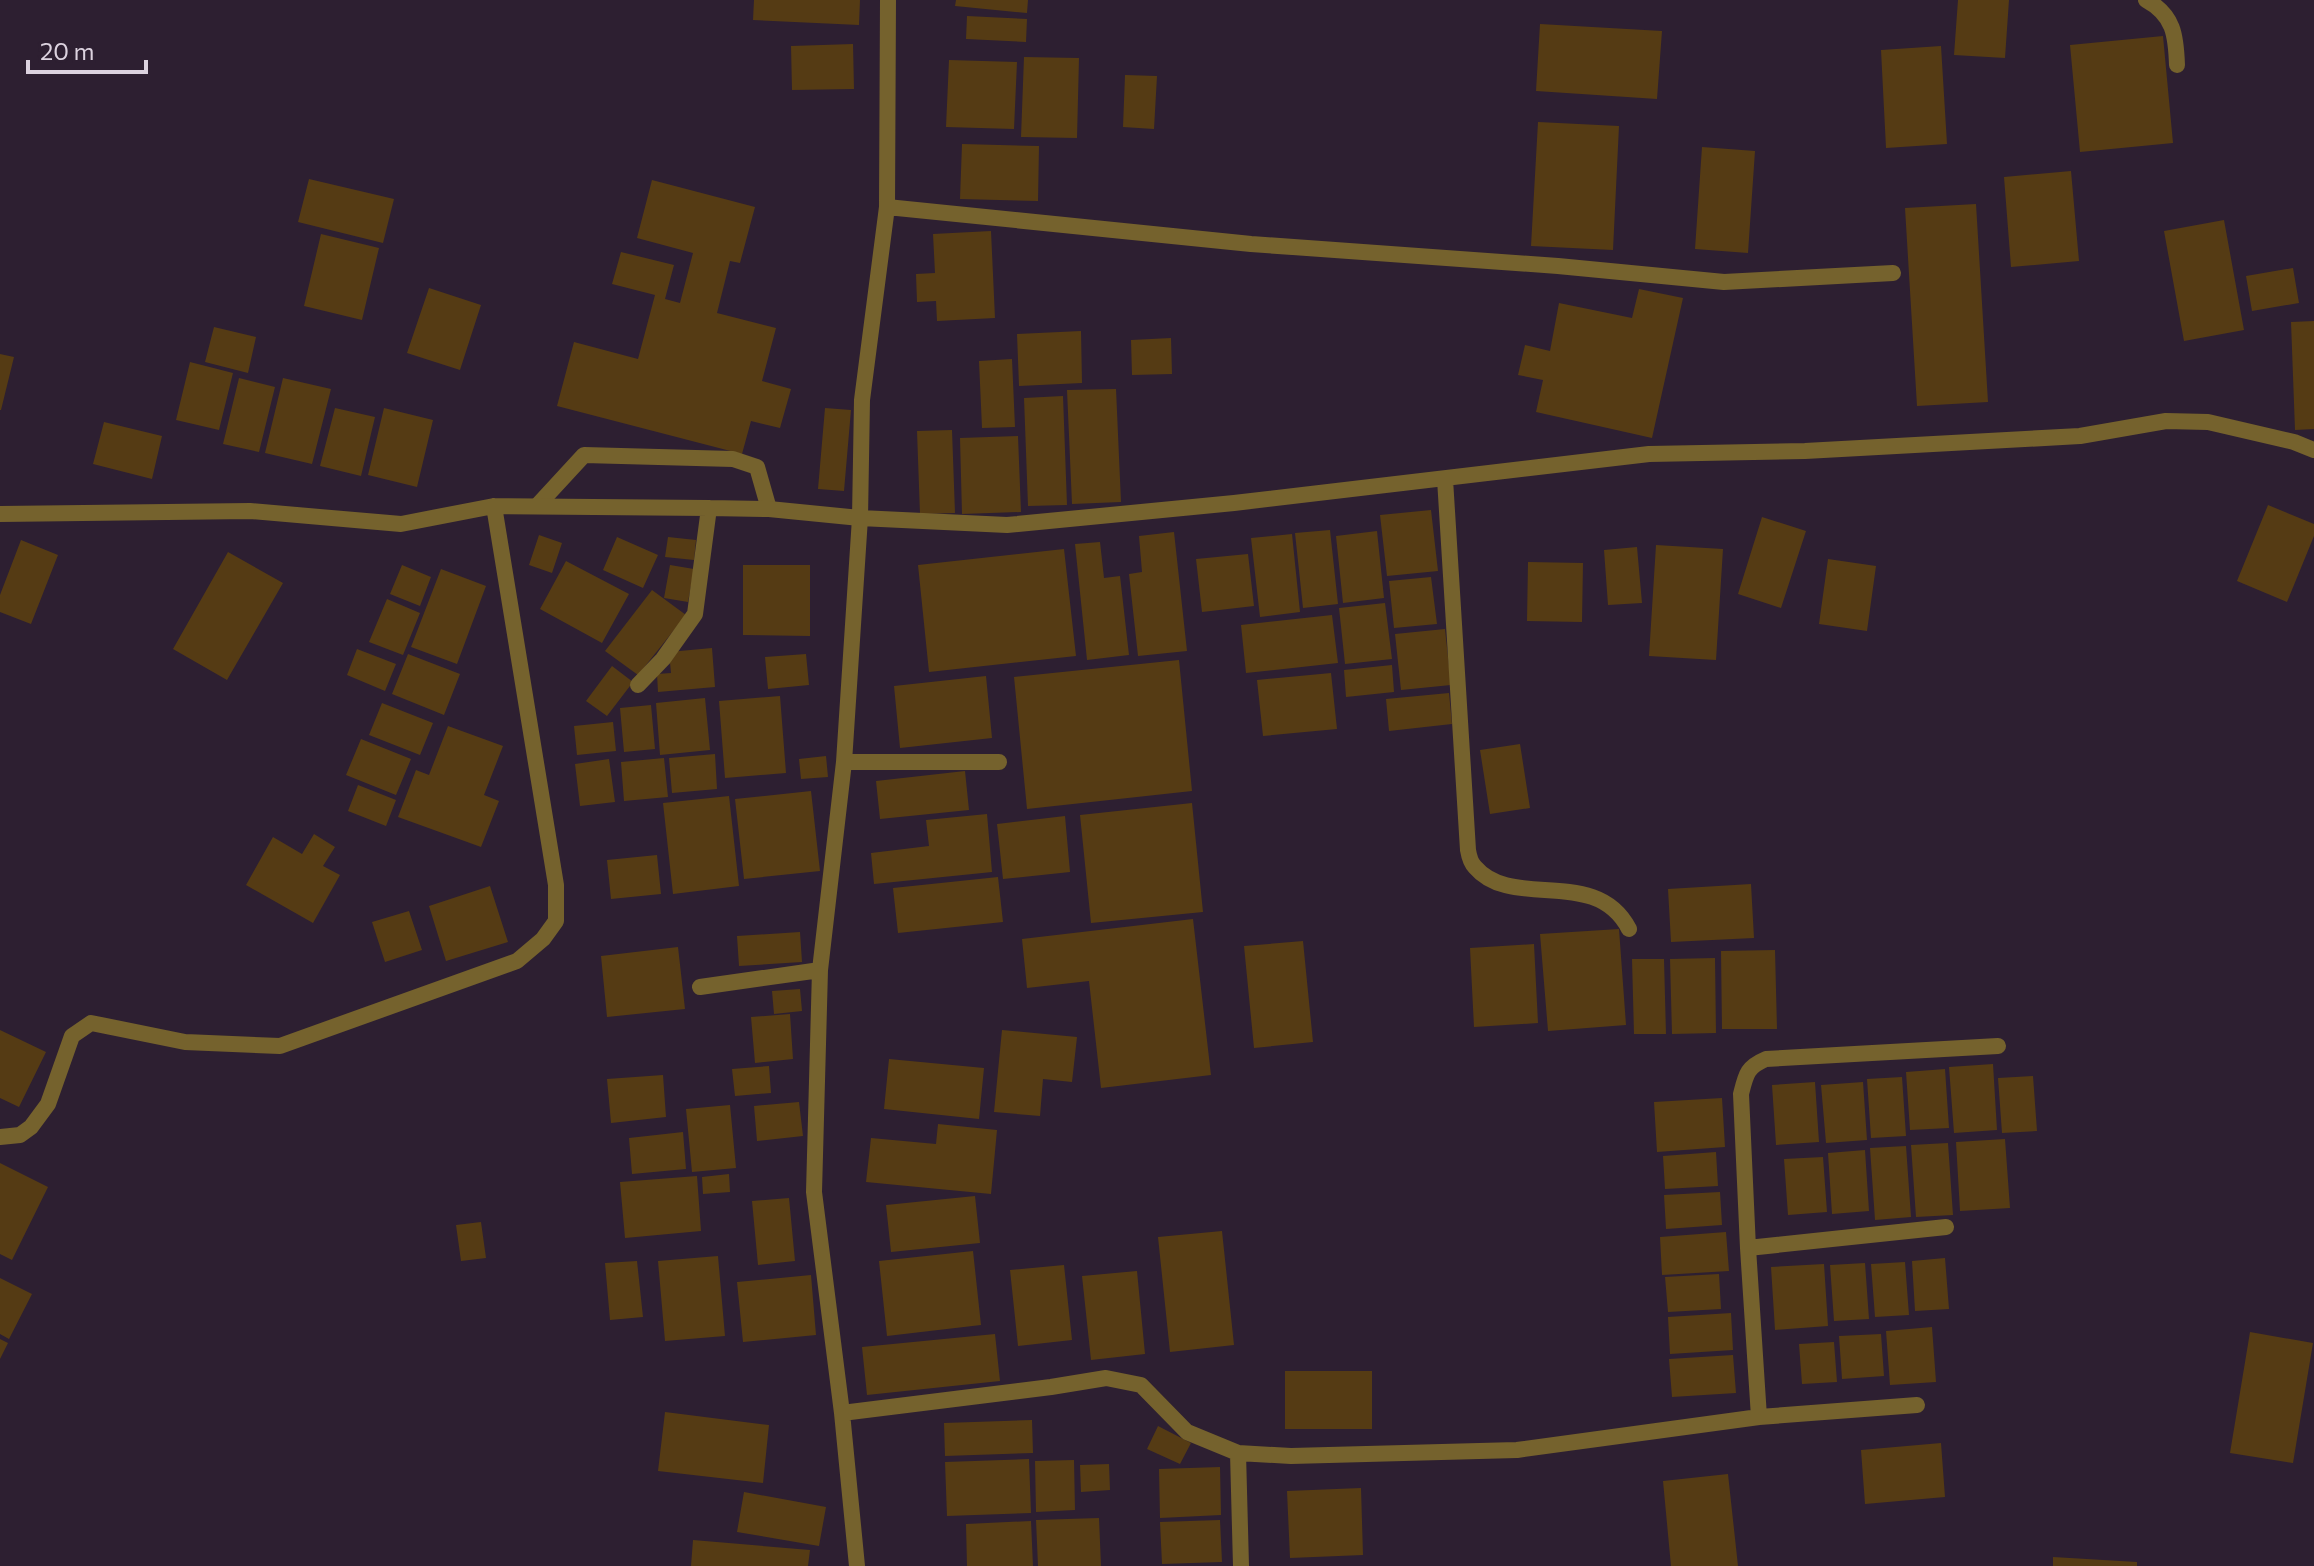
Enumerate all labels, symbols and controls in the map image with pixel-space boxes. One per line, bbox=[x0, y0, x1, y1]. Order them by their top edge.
scale bar bbox=[28, 24, 146, 74]
text: 20 m bbox=[40, 36, 94, 65]

